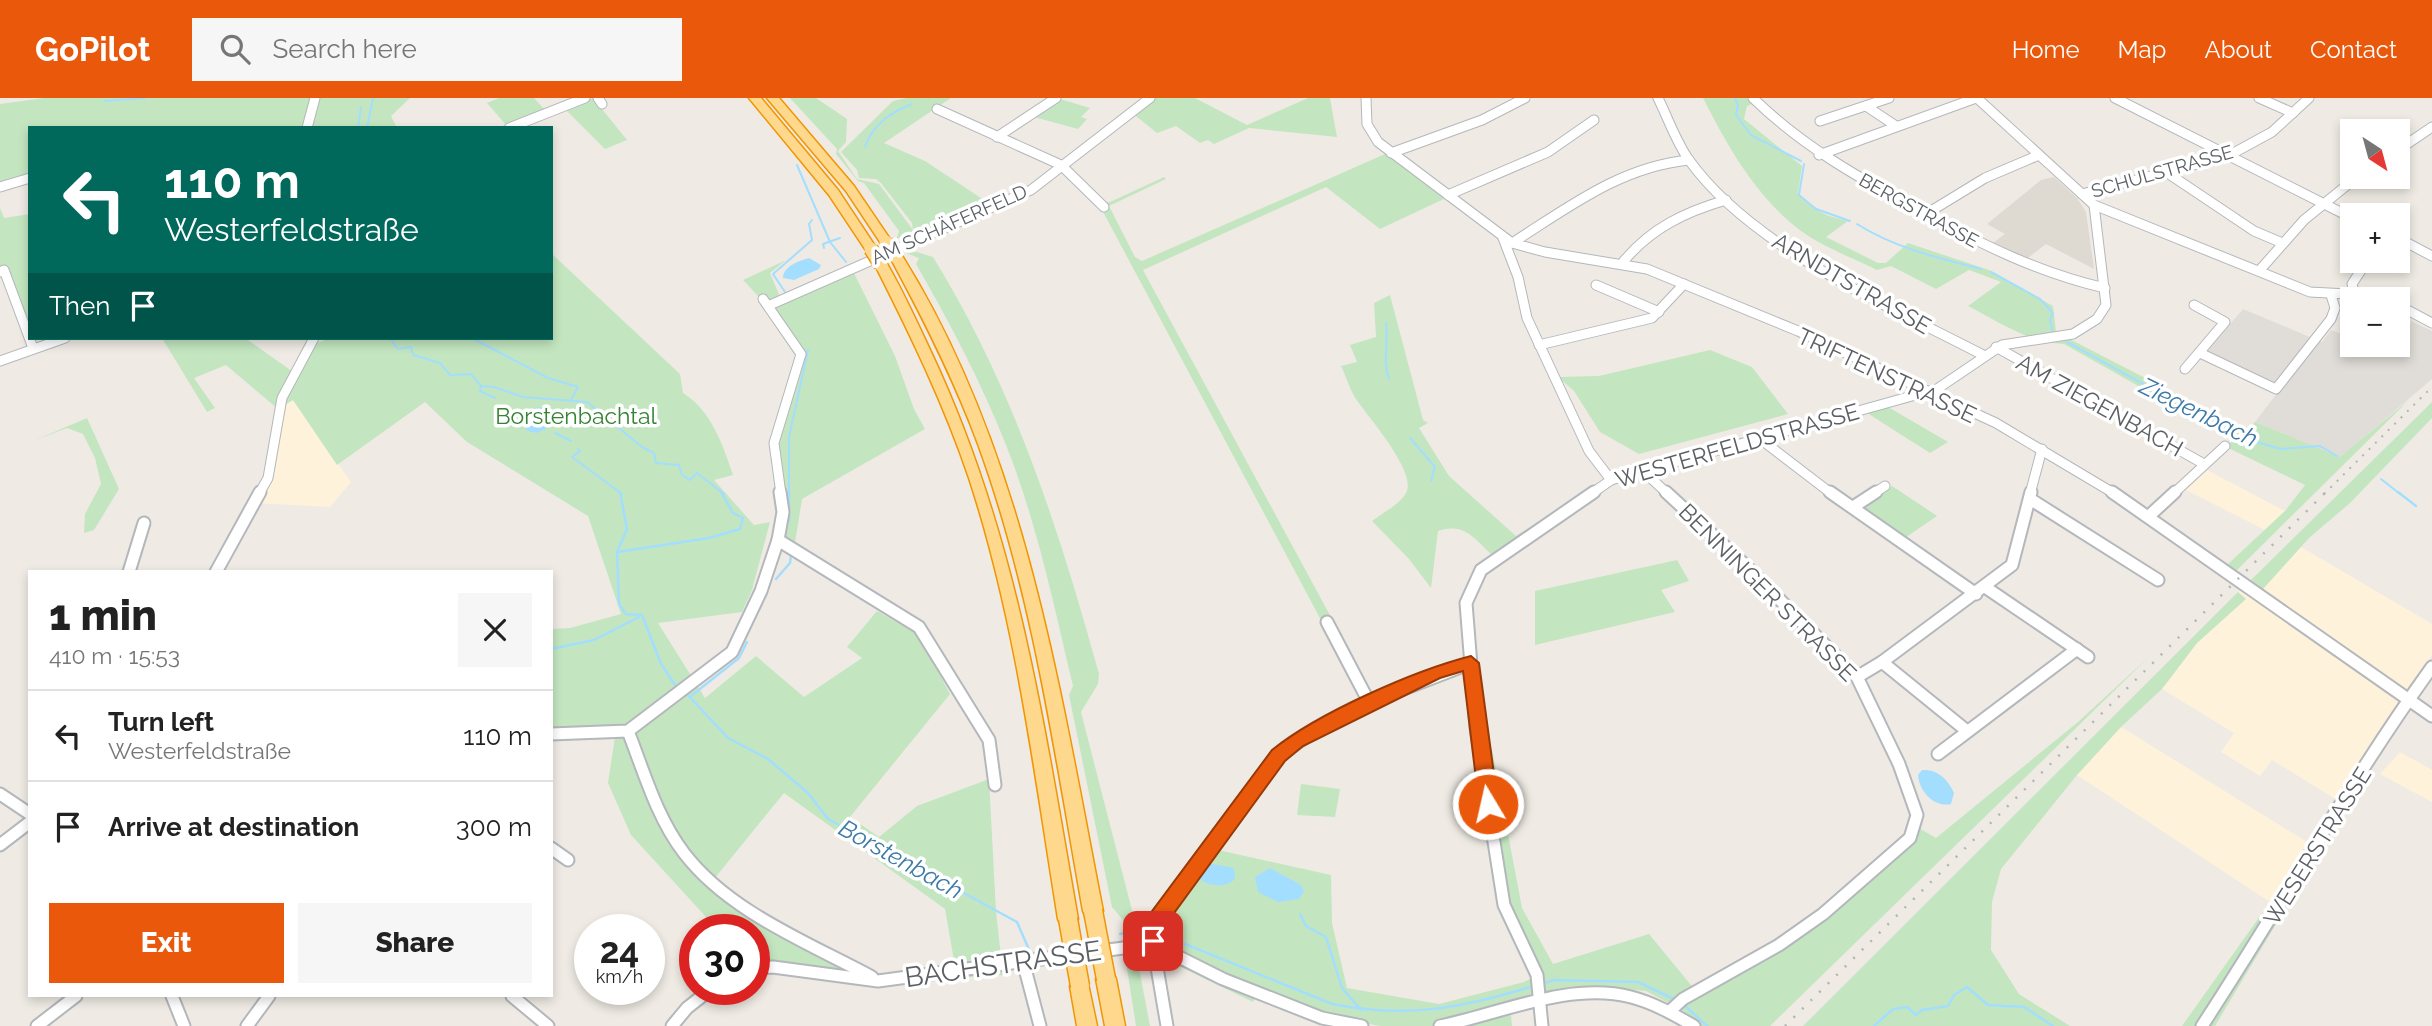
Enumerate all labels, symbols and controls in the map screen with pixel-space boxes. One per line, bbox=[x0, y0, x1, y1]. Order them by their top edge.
search box bbox=[192, 18, 682, 81]
text: GoPilot bbox=[35, 30, 150, 69]
icon: search bbox=[216, 30, 254, 68]
text: Search here bbox=[272, 34, 417, 64]
text: Home bbox=[2012, 35, 2080, 64]
text: Map bbox=[2118, 35, 2166, 64]
text: About bbox=[2204, 35, 2272, 64]
text: Contact bbox=[2310, 35, 2397, 64]
north arrow bbox=[2340, 119, 2410, 189]
map controls bbox=[2340, 119, 2410, 357]
street label: SCHULSTRASSE bbox=[2088, 140, 2236, 202]
text: 110 m bbox=[164, 152, 300, 209]
icon: left bbox=[49, 154, 140, 245]
street label: BERGSTRASSE bbox=[1856, 168, 1982, 252]
street label: AM SCHÄFERFELD bbox=[868, 180, 1030, 268]
button: + bbox=[2340, 203, 2410, 273]
text: Westerfeldstraße bbox=[164, 211, 419, 248]
street label: ARNDTSTRASSE bbox=[1768, 227, 1936, 339]
icon: arrive bbox=[124, 287, 162, 325]
button: − bbox=[2340, 287, 2410, 357]
text: Then bbox=[49, 291, 110, 321]
street label: TRIFTENSTRASSE bbox=[1793, 322, 1981, 428]
street label: AM ZIEGENBACH bbox=[2012, 348, 2188, 462]
water label: Ziegenbach bbox=[2135, 371, 2263, 453]
street label: WESTERFELDSTRASSE bbox=[1612, 397, 1862, 493]
park label: Borstenbachtal bbox=[495, 402, 658, 429]
street label: BENNINGER STRASSE bbox=[1674, 498, 1862, 686]
text: 1 min bbox=[49, 591, 157, 640]
button: close bbox=[458, 593, 532, 667]
text: 410 m · 15:53 bbox=[49, 642, 180, 669]
text: Turn left bbox=[108, 707, 214, 737]
icon: left bbox=[49, 717, 87, 755]
text: 110 m bbox=[463, 721, 532, 751]
text: Westerfeldstraße bbox=[108, 737, 291, 764]
street label: WESERSTRASSE bbox=[2258, 762, 2376, 930]
position arrow bbox=[1451, 767, 1525, 841]
icon: arrive bbox=[49, 808, 87, 846]
text: Arrive at destination bbox=[108, 812, 359, 842]
text: 300 m bbox=[456, 812, 532, 842]
water label: Borstenbach bbox=[834, 813, 968, 905]
button: Exit bbox=[49, 903, 284, 983]
button: Share bbox=[298, 903, 532, 983]
pin bbox=[1123, 911, 1183, 971]
speed limit sign: 30 bbox=[679, 914, 770, 1005]
icon: arrive bbox=[1134, 922, 1172, 960]
text: 24 bbox=[600, 930, 639, 971]
street label: BACHSTRASSE bbox=[903, 934, 1103, 994]
text: km/h bbox=[596, 966, 643, 987]

